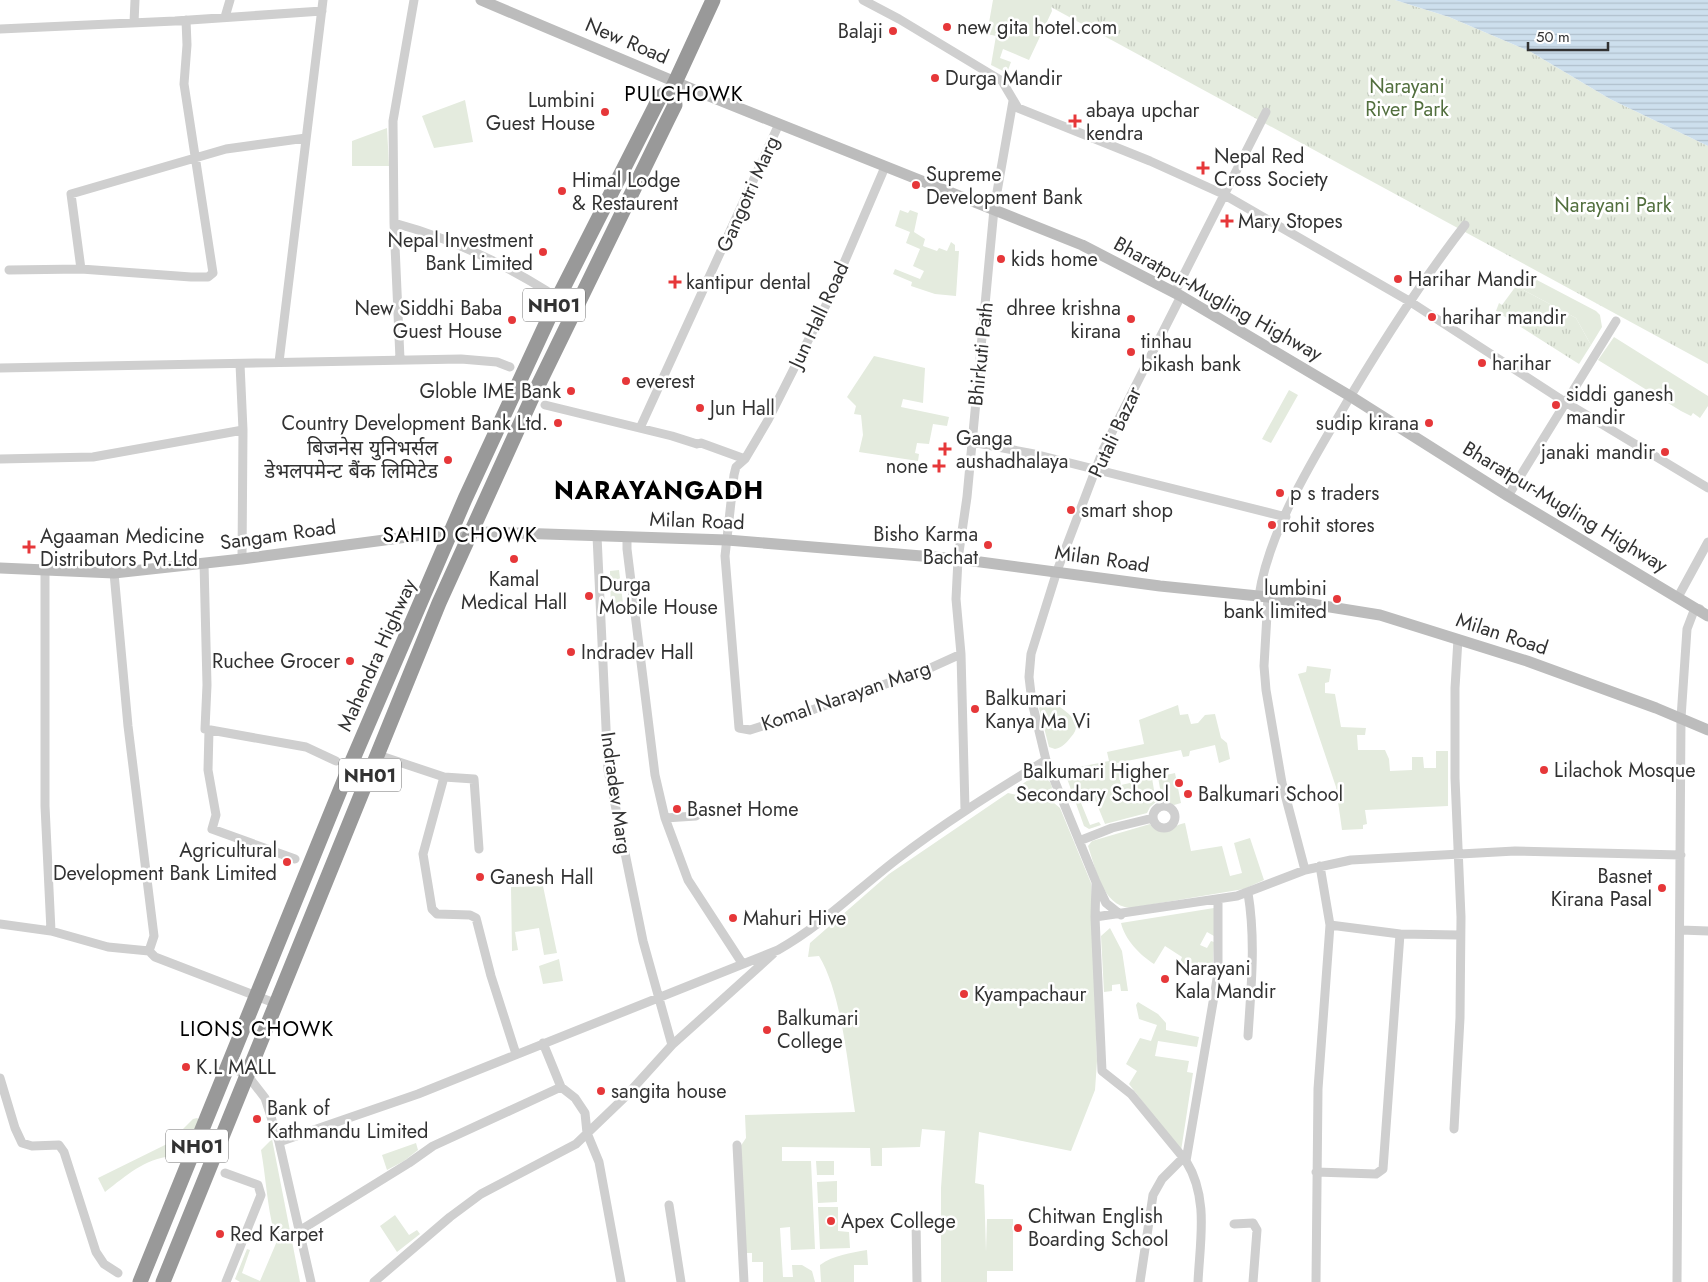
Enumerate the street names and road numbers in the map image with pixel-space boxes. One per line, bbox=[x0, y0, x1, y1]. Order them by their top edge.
street label: New Road bbox=[581, 10, 673, 72]
street label: Gangotri Marg bbox=[709, 131, 787, 257]
street label: Bharatpur-Mugling Highway bbox=[1108, 229, 1328, 369]
street label: Jun Hall Road bbox=[780, 257, 856, 376]
road number: NH01 bbox=[523, 288, 585, 322]
street label: Bhirkuti Path bbox=[961, 301, 1001, 407]
street label: Putali Bazar bbox=[1081, 381, 1149, 482]
street label: Bharatpur-Mugling Highway bbox=[1457, 434, 1673, 580]
street label: Milan Road bbox=[649, 505, 745, 537]
street label: Sangam Road bbox=[218, 513, 338, 557]
street label: Milan Road bbox=[1053, 538, 1151, 580]
street label: Mahendra Highway bbox=[330, 574, 424, 736]
street label: Milan Road bbox=[1452, 605, 1552, 663]
street label: Komal Narayan Marg bbox=[757, 653, 935, 739]
street label: Indradev Marg bbox=[593, 730, 639, 856]
road number: NH01 bbox=[339, 758, 401, 792]
road number: NH01 bbox=[166, 1130, 228, 1162]

